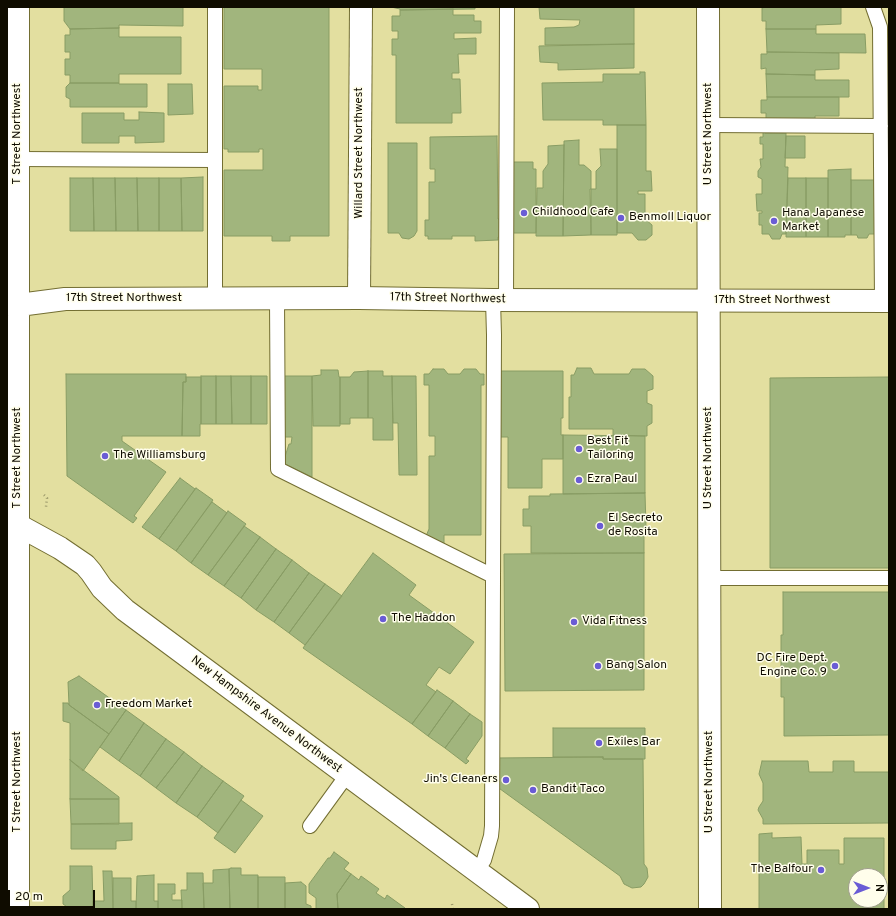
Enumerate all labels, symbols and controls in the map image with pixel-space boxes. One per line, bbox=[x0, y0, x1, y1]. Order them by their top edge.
street label: T Street Northwest bbox=[11, 83, 25, 185]
street label: U Street Northwest bbox=[702, 83, 716, 185]
street label: Willard Street Northwest bbox=[353, 87, 367, 219]
place label: Childhood Cafe bbox=[532, 206, 614, 220]
place label: Hana Japanese Market bbox=[782, 207, 864, 235]
marker: Childhood Cafe bbox=[519, 208, 529, 218]
place label: Benmoll Liquor bbox=[629, 211, 711, 225]
marker: Benmoll Liquor bbox=[616, 213, 626, 223]
marker: Hana Japanese Market bbox=[769, 216, 779, 226]
street label: 17th Street Northwest bbox=[390, 291, 506, 307]
street label: 17th Street Northwest bbox=[66, 292, 182, 306]
street label: 17th Street Northwest bbox=[714, 294, 830, 308]
street label: T Street Northwest bbox=[11, 407, 25, 509]
street label: U Street Northwest bbox=[702, 407, 716, 509]
place label: Best Fit Tailoring bbox=[587, 435, 634, 463]
marker: Best Fit Tailoring bbox=[574, 444, 584, 454]
place label: The Williamsburg bbox=[113, 449, 206, 463]
marker: The Williamsburg bbox=[100, 451, 110, 461]
place label: Ezra Paul bbox=[587, 473, 637, 487]
marker: Ezra Paul bbox=[574, 475, 584, 485]
place label: El Secreto de Rosita bbox=[608, 512, 663, 540]
marker: El Secreto de Rosita bbox=[595, 521, 605, 531]
place label: The Haddon bbox=[391, 612, 456, 626]
marker: The Haddon bbox=[378, 614, 388, 624]
place label: Vida Fitness bbox=[582, 615, 647, 629]
marker: Vida Fitness bbox=[569, 617, 579, 627]
place label: DC Fire Dept. Engine Co. 9 bbox=[757, 652, 827, 680]
street label: New Hampshire Avenue Northwest bbox=[188, 653, 344, 777]
place label: Bang Salon bbox=[606, 659, 667, 673]
marker: Bang Salon bbox=[593, 661, 603, 671]
marker: DC Fire Dept. Engine Co. 9 bbox=[830, 661, 840, 671]
place label: Freedom Market bbox=[105, 698, 192, 712]
marker: Freedom Market bbox=[92, 700, 102, 710]
street label: T Street Northwest bbox=[11, 731, 25, 833]
street label: U Street Northwest bbox=[703, 731, 717, 833]
place label: Exiles Bar bbox=[607, 736, 660, 750]
marker: Exiles Bar bbox=[594, 738, 604, 748]
place label: Jin's Cleaners bbox=[423, 773, 498, 787]
marker: Jin's Cleaners bbox=[501, 775, 511, 785]
place label: Bandit Taco bbox=[541, 783, 605, 797]
marker: Bandit Taco bbox=[528, 785, 538, 795]
place label: The Balfour bbox=[750, 863, 813, 877]
marker: The Balfour bbox=[816, 865, 826, 875]
north arrow bbox=[848, 868, 888, 908]
scale bar bbox=[10, 882, 97, 908]
text: N bbox=[872, 884, 886, 892]
text: 20 m bbox=[15, 889, 43, 905]

